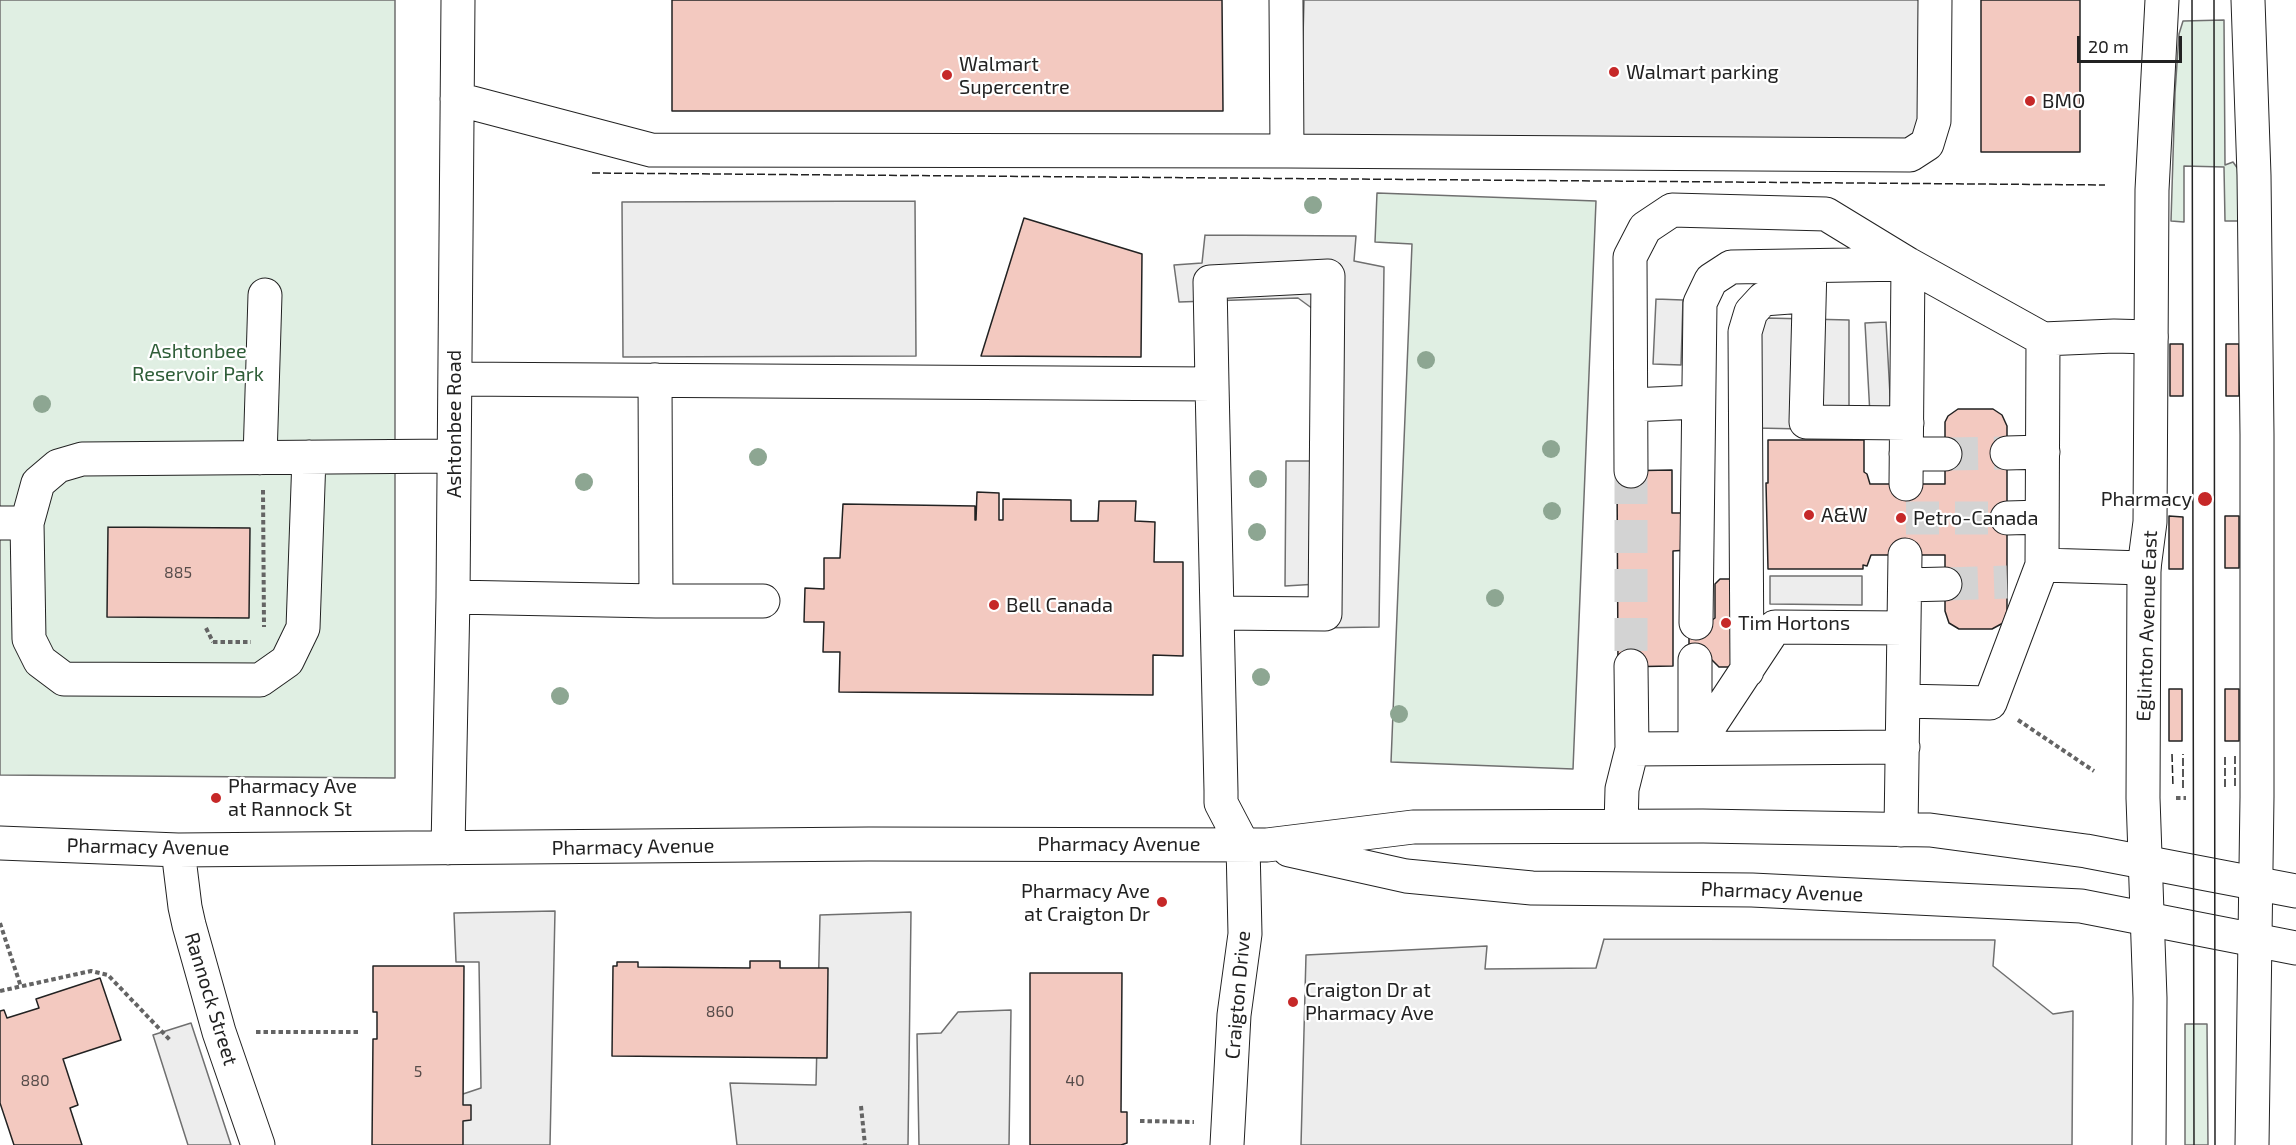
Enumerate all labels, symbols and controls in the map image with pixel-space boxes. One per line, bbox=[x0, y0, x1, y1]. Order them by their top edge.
scale bar bbox=[2080, 24, 2185, 62]
text: 20 m bbox=[2088, 35, 2129, 57]
place label: Walmart Supercentre bbox=[959, 52, 1070, 99]
place label: Walmart parking bbox=[1626, 60, 1779, 84]
marker: Walmart parking bbox=[1607, 65, 1621, 79]
marker: Walmart Supercentre bbox=[940, 68, 954, 82]
place label: BMO bbox=[2042, 89, 2085, 113]
marker: BMO bbox=[2023, 94, 2037, 108]
park label: Ashtonbee Reservoir Park bbox=[132, 339, 264, 386]
street label: Ashtonbee Road bbox=[442, 350, 466, 498]
place label: Pharmacy bbox=[2101, 487, 2192, 511]
marker: Pharmacy bbox=[2196, 490, 2214, 508]
place label: A&W bbox=[1821, 503, 1868, 527]
place label: Petro-Canada bbox=[1913, 506, 2039, 530]
marker: A&W bbox=[1802, 508, 1816, 522]
marker: Petro-Canada bbox=[1894, 511, 1908, 525]
street label: Eglinton Avenue East bbox=[2132, 530, 2162, 722]
house number: 885 bbox=[164, 563, 192, 583]
place label: Bell Canada bbox=[1006, 593, 1113, 617]
marker: Bell Canada bbox=[987, 598, 1001, 612]
place label: Tim Hortons bbox=[1738, 611, 1850, 635]
marker: Tim Hortons bbox=[1719, 616, 1733, 630]
place label: Pharmacy Ave at Rannock St bbox=[228, 774, 357, 821]
marker: Pharmacy Ave at Rannock St bbox=[209, 791, 223, 805]
street label: Pharmacy Avenue bbox=[1038, 832, 1200, 856]
street label: Pharmacy Avenue bbox=[66, 834, 230, 860]
street label: Pharmacy Avenue bbox=[551, 834, 715, 860]
street label: Pharmacy Avenue bbox=[1700, 877, 1864, 907]
place label: Pharmacy Ave at Craigton Dr bbox=[1021, 879, 1150, 926]
marker: Pharmacy Ave at Craigton Dr bbox=[1155, 895, 1169, 909]
street label: Rannock Street bbox=[179, 930, 243, 1068]
street label: Craigton Drive bbox=[1220, 930, 1256, 1060]
place label: Craigton Dr at Pharmacy Ave bbox=[1305, 978, 1434, 1025]
marker: Craigton Dr at Pharmacy Ave bbox=[1286, 995, 1300, 1009]
house number: 860 bbox=[706, 1002, 734, 1022]
house number: 5 bbox=[414, 1062, 422, 1082]
house number: 880 bbox=[20, 1071, 50, 1091]
house number: 40 bbox=[1065, 1071, 1085, 1091]

